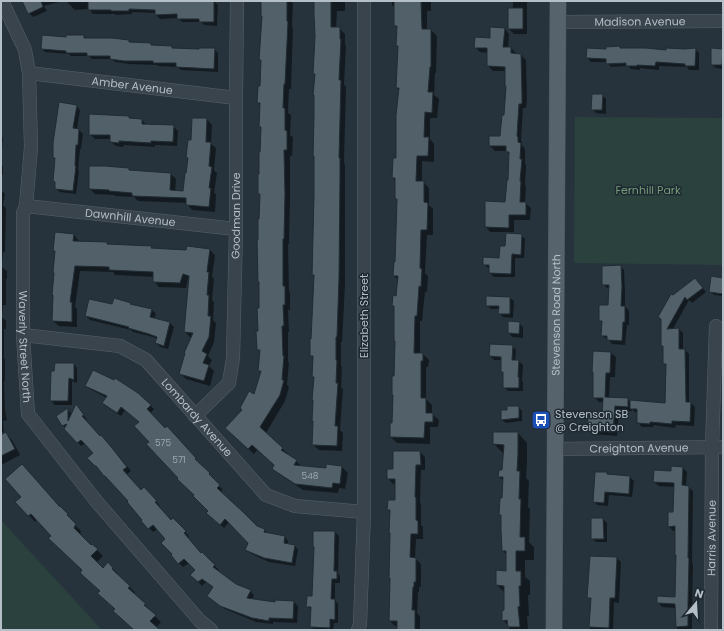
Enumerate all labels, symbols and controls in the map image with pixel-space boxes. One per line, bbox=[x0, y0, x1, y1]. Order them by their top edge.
street label: Madison Avenue bbox=[594, 13, 686, 30]
street label: Amber Avenue bbox=[91, 73, 174, 98]
street label: Goodman Drive bbox=[227, 172, 244, 259]
park label: Fernhill Park bbox=[615, 182, 681, 198]
street label: Dawnhill Avenue bbox=[84, 205, 177, 230]
street label: Stevenson Road North bbox=[548, 254, 564, 376]
street label: Elizabeth Street bbox=[356, 274, 372, 358]
street label: Waverly Street North bbox=[15, 291, 35, 403]
street label: Lombardy Avenue bbox=[158, 375, 236, 460]
place label: Stevenson SB @ Creighton bbox=[555, 406, 629, 435]
bus stop icon: Stevenson SB @ Creighton bbox=[530, 409, 552, 431]
house number: 575 bbox=[155, 437, 171, 449]
street label: Creighton Avenue bbox=[589, 439, 689, 457]
house number: 571 bbox=[172, 454, 186, 466]
house number: 548 bbox=[302, 470, 319, 482]
street label: Harris Avenue bbox=[703, 500, 720, 576]
north arrow bbox=[676, 583, 716, 623]
text: N bbox=[693, 585, 706, 602]

